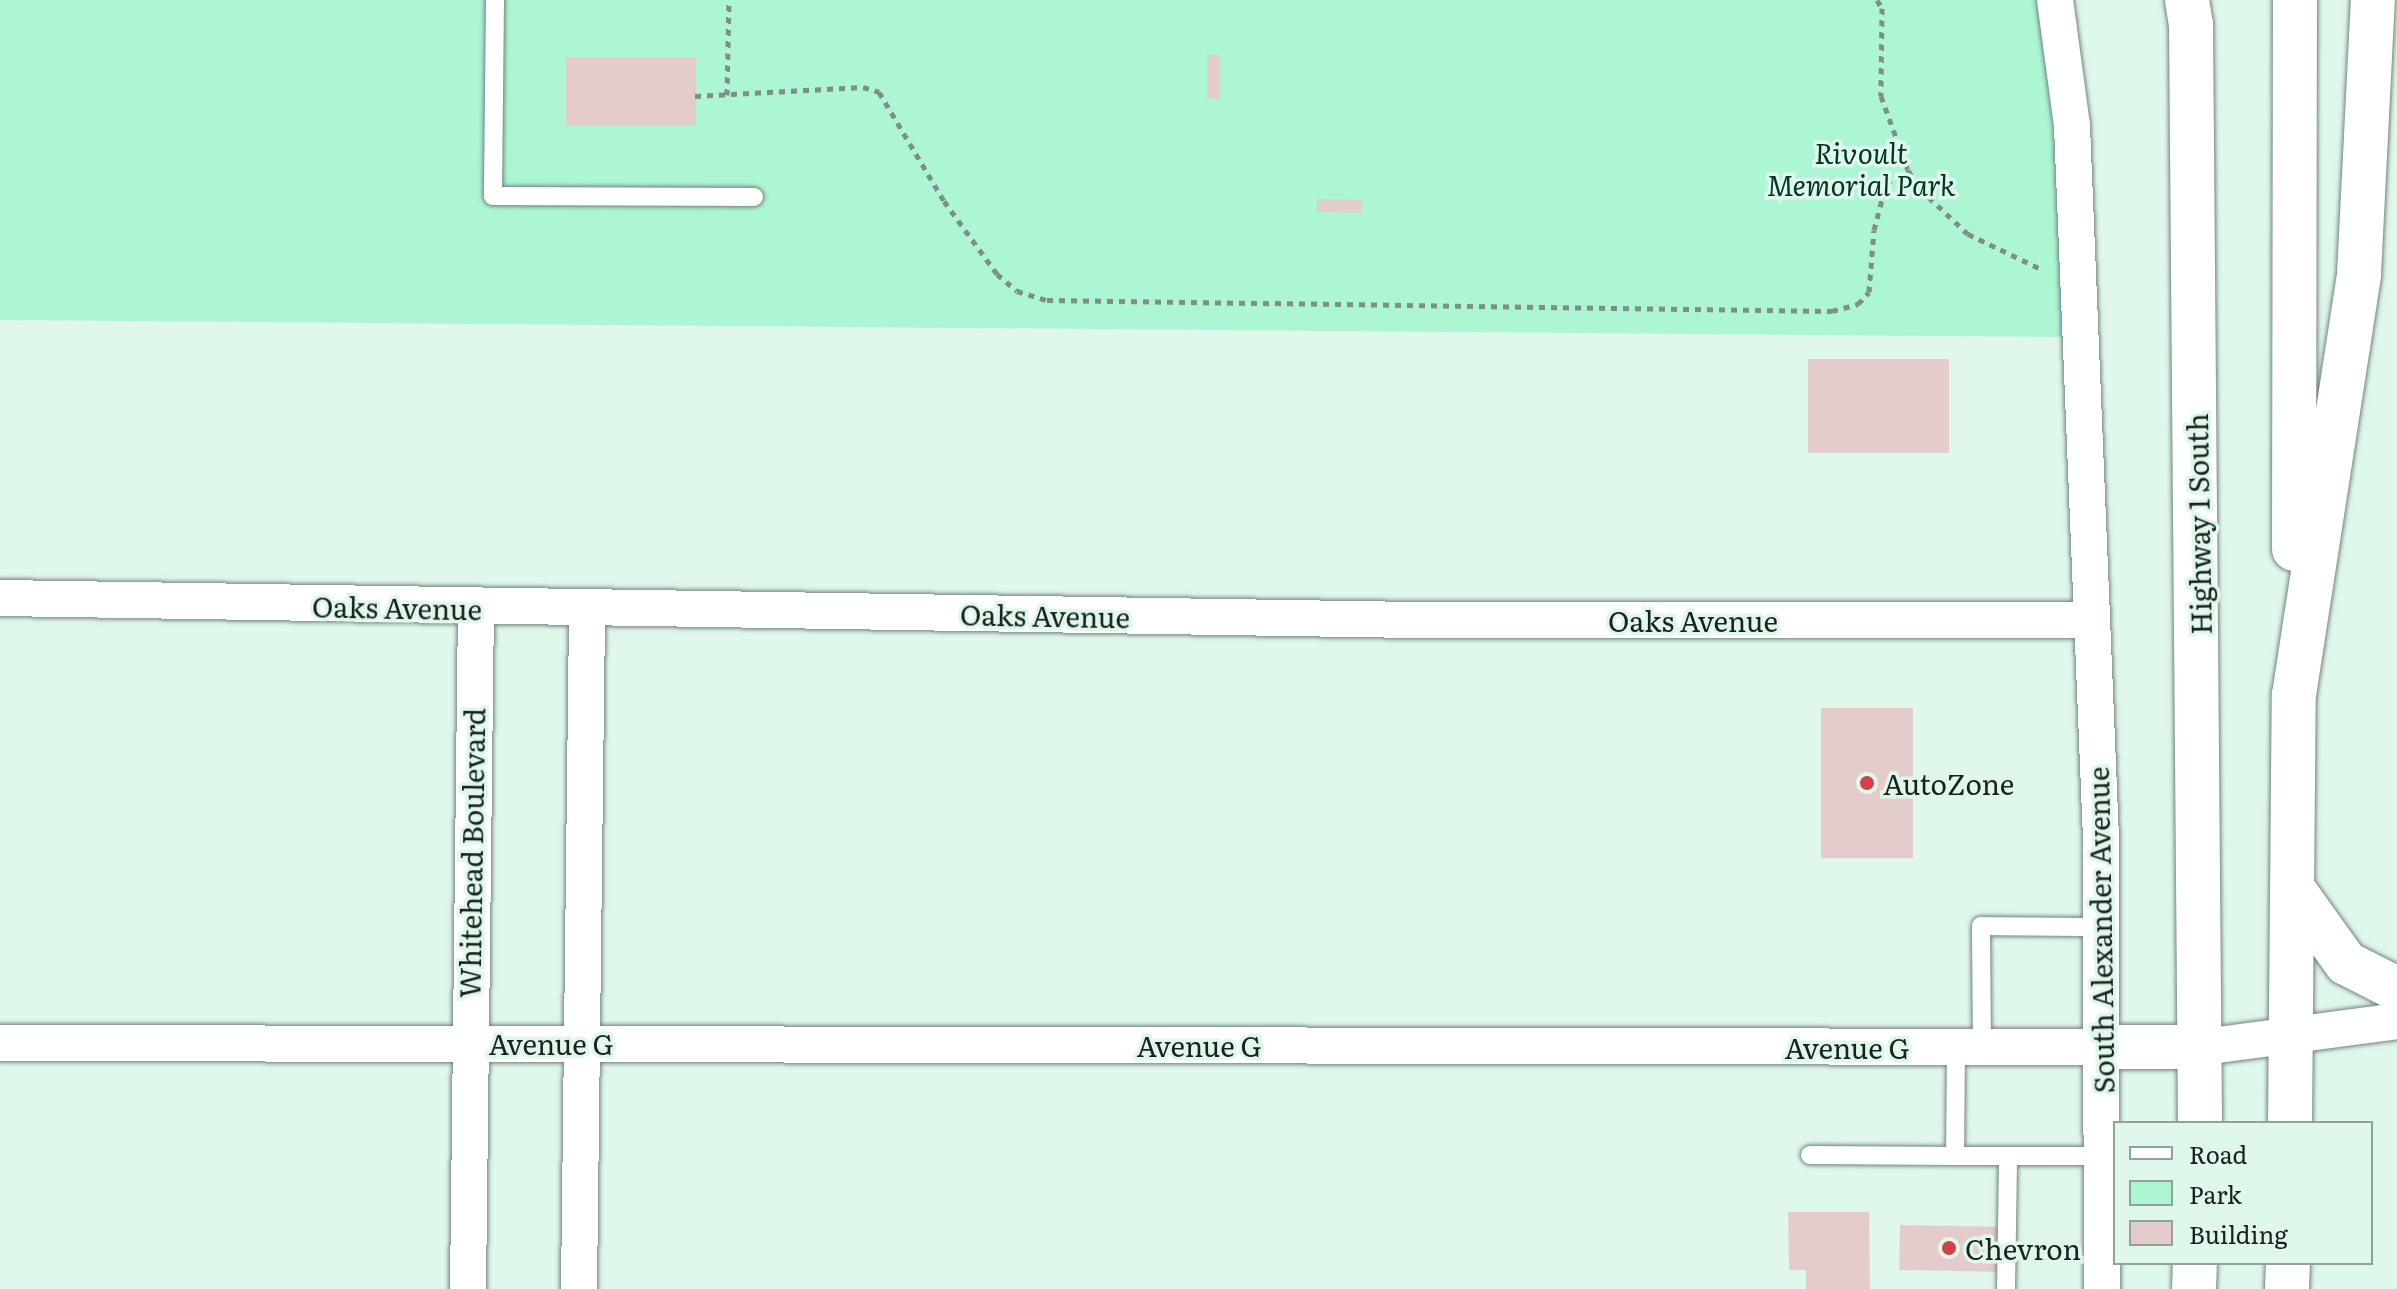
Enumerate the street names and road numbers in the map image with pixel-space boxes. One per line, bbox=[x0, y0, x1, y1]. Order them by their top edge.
street label: Highway 1 South bbox=[2179, 413, 2217, 635]
street label: Oaks Avenue bbox=[312, 589, 482, 625]
street label: Oaks Avenue bbox=[960, 597, 1130, 633]
street label: Oaks Avenue bbox=[1608, 603, 1778, 637]
street label: Whitehead Boulevard bbox=[452, 708, 490, 998]
street label: South Alexander Avenue bbox=[2080, 766, 2120, 1094]
street label: Avenue G bbox=[489, 1026, 613, 1060]
street label: Avenue G bbox=[1137, 1028, 1261, 1062]
street label: Avenue G bbox=[1785, 1030, 1909, 1064]

